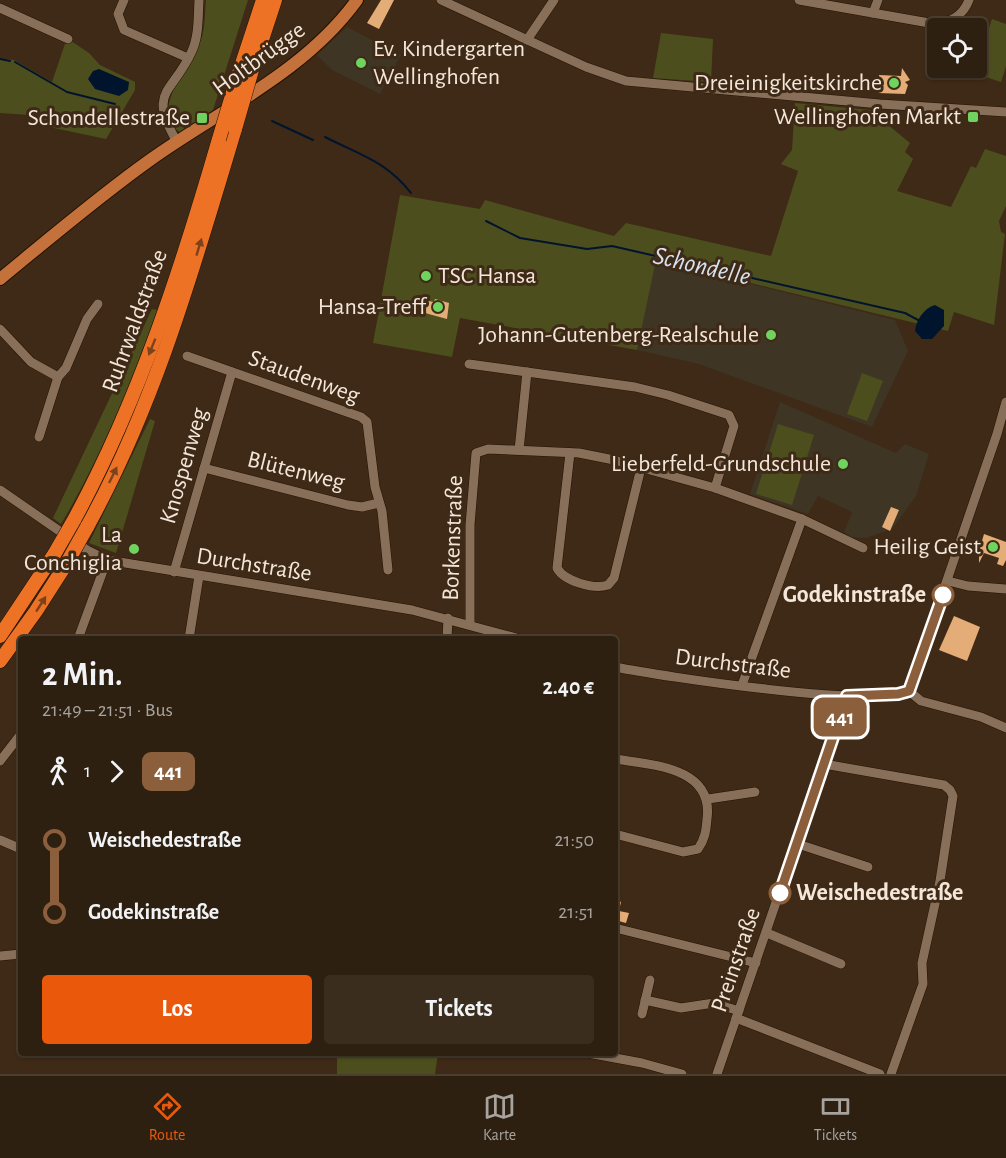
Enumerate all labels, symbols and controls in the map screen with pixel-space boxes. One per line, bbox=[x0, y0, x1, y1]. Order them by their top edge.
street label: Holtbrügge bbox=[208, 18, 310, 100]
map controls bbox=[927, 18, 987, 78]
button: locate bbox=[927, 18, 987, 78]
place label: Ev. Kindergarten Wellinghofen bbox=[373, 37, 525, 89]
marker: Ev. Kindergarten Wellinghofen bbox=[354, 56, 368, 70]
place label: Dreieinigkeitskirche bbox=[694, 71, 882, 95]
marker: Dreieinigkeitskirche bbox=[887, 76, 901, 90]
place label: Wellinghofen Markt bbox=[774, 105, 961, 129]
place label: Schondellestraße bbox=[28, 106, 190, 130]
marker: Wellinghofen Markt bbox=[966, 110, 980, 124]
marker: Schondellestraße bbox=[195, 111, 209, 125]
one-way arrow bbox=[195, 238, 204, 256]
water label: Schondelle bbox=[651, 242, 753, 290]
street label: Ruhrwaldstraße bbox=[98, 246, 172, 396]
place label: TSC Hansa bbox=[438, 264, 536, 288]
marker: TSC Hansa bbox=[419, 269, 433, 283]
place label: Hansa-Treff bbox=[318, 295, 428, 319]
marker: Hansa-Treff bbox=[431, 300, 445, 314]
place label: Johann-Gutenberg-Realschule bbox=[478, 323, 759, 347]
marker: Johann-Gutenberg-Realschule bbox=[764, 328, 778, 342]
one-way arrow bbox=[147, 338, 157, 356]
street label: Staudenweg bbox=[245, 346, 363, 408]
street label: Knospenweg bbox=[156, 405, 212, 527]
street label: Blütenweg bbox=[245, 447, 348, 495]
place label: Lieberfeld-Grundschule bbox=[611, 452, 831, 476]
marker: Lieberfeld-Grundschule bbox=[836, 457, 850, 471]
one-way arrow bbox=[108, 467, 118, 484]
street label: Borkenstraße bbox=[439, 475, 467, 601]
place label: La Conchiglia bbox=[24, 523, 122, 575]
place label: Heilig Geist bbox=[873, 535, 981, 559]
marker: Heilig Geist bbox=[986, 540, 1000, 554]
marker: La Conchiglia bbox=[127, 542, 141, 556]
street label: Durchstraße bbox=[195, 544, 313, 586]
place label: Godekinstraße bbox=[783, 583, 926, 607]
marker: Godekinstraße bbox=[932, 584, 954, 606]
one-way arrow bbox=[35, 596, 46, 612]
street label: Durchstraße bbox=[674, 645, 792, 683]
text: 2 Min. bbox=[42, 659, 122, 692]
text: 2.40 € bbox=[542, 676, 594, 698]
line badge: 441 bbox=[806, 698, 874, 736]
text: 21:49 – 21:51 · Bus bbox=[42, 700, 173, 720]
text: 441 bbox=[826, 707, 854, 728]
icon: walk bbox=[42, 755, 75, 788]
icon: forward bbox=[100, 755, 133, 788]
text: 1 bbox=[84, 761, 91, 781]
text: 441 bbox=[154, 761, 183, 782]
text: Weischedestraße bbox=[88, 829, 241, 851]
text: 21:50 bbox=[555, 830, 594, 850]
place label: Weischedestraße bbox=[796, 881, 963, 905]
marker: Weischedestraße bbox=[769, 882, 791, 904]
text: Godekinstraße bbox=[88, 901, 219, 923]
text: 21:51 bbox=[558, 902, 594, 922]
street label: Preinstraße bbox=[707, 905, 765, 1015]
button: Los bbox=[42, 975, 312, 1044]
button: Tickets bbox=[324, 975, 594, 1044]
tab: Route bbox=[149, 1090, 185, 1145]
tab: Karte bbox=[483, 1090, 516, 1145]
tab: Tickets bbox=[814, 1090, 857, 1145]

